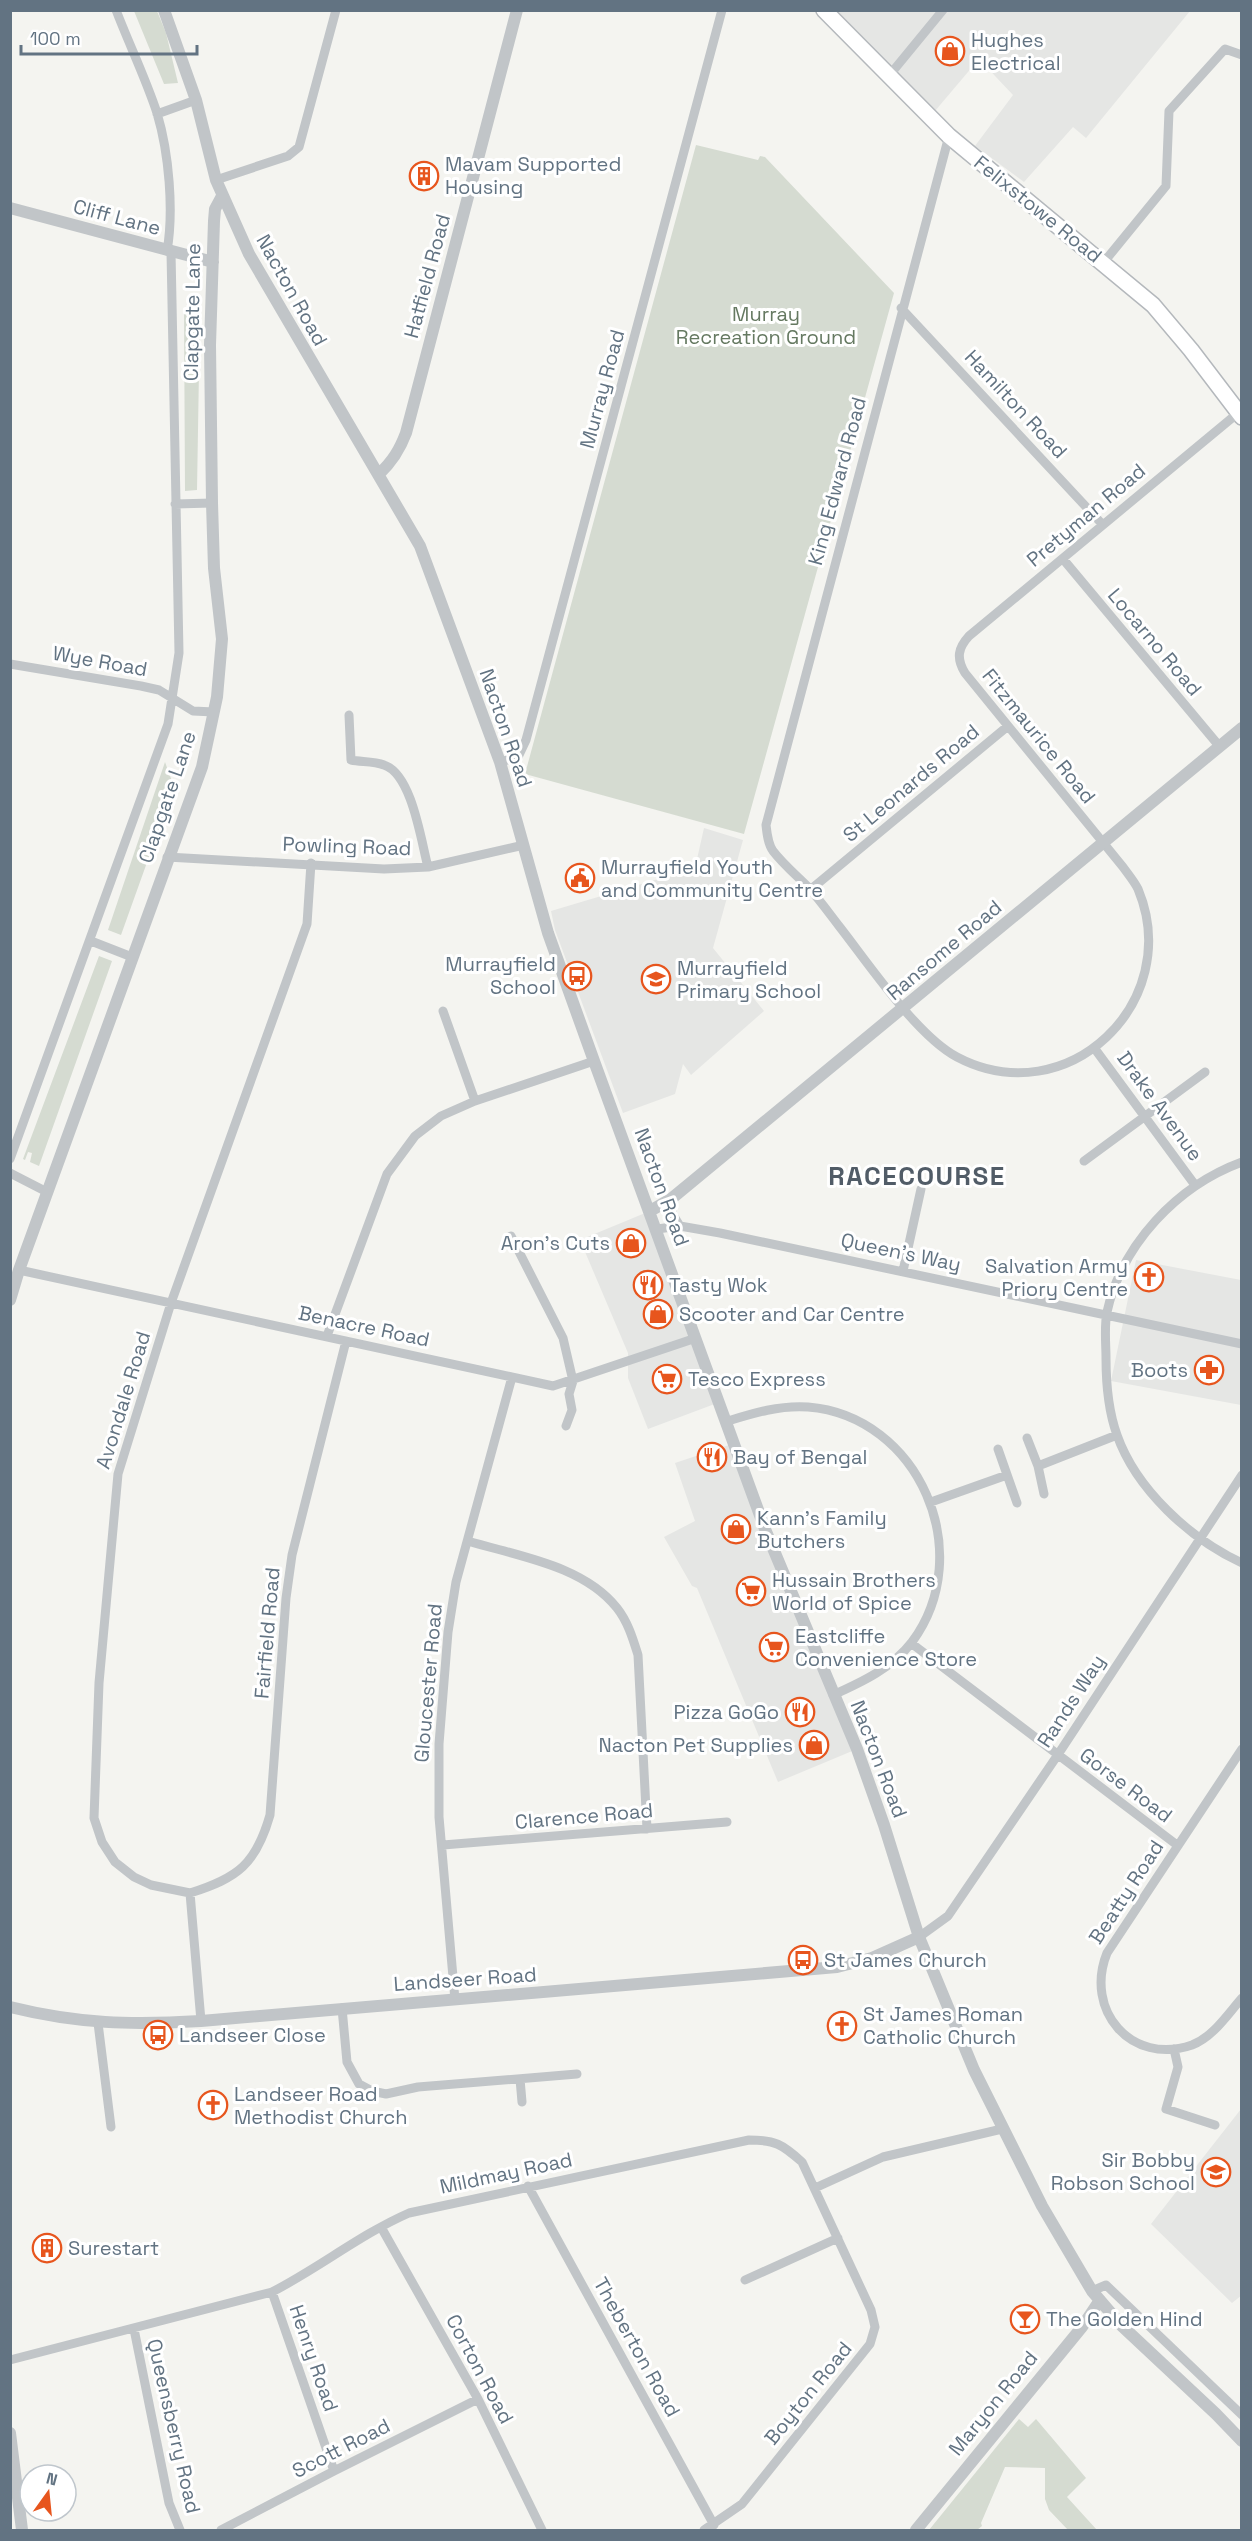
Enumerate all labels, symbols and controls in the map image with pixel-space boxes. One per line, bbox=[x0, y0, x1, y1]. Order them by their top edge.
scale bar bbox=[21, 18, 196, 56]
text: 100 m bbox=[30, 27, 81, 50]
place label: Hughes Electrical bbox=[971, 27, 1061, 76]
shop icon: Hughes Electrical bbox=[934, 35, 966, 67]
street label: Felixstowe Road bbox=[969, 149, 1107, 269]
place label: Mavam Supported Housing bbox=[445, 151, 621, 200]
building icon: Mavam Supported Housing bbox=[408, 160, 440, 192]
street label: Cliff Lane bbox=[70, 193, 164, 241]
street label: Hatfield Road bbox=[398, 211, 456, 341]
street label: Nacton Road bbox=[251, 230, 333, 350]
street label: Clapgate Lane bbox=[178, 243, 206, 381]
park label: Murray Recreation Ground bbox=[676, 301, 856, 350]
street label: Murray Road bbox=[574, 327, 630, 451]
street label: Hamilton Road bbox=[959, 344, 1073, 464]
street label: King Edward Road bbox=[802, 394, 872, 568]
street label: Pretyman Road bbox=[1021, 458, 1151, 572]
street label: Locarno Road bbox=[1102, 583, 1208, 701]
street label: Wye Road bbox=[51, 640, 149, 682]
street label: Fitzmaurice Road bbox=[977, 663, 1101, 809]
street label: Nacton Road bbox=[474, 665, 538, 791]
street label: St Leonards Road bbox=[837, 718, 985, 848]
street label: Clapgate Lane bbox=[132, 727, 202, 867]
street label: Powling Road bbox=[282, 831, 412, 861]
place label: Murrayfield Youth and Community Centre bbox=[601, 854, 823, 903]
public building icon: Murrayfield Youth and Community Centre bbox=[564, 862, 596, 894]
street label: Ransome Road bbox=[881, 894, 1007, 1006]
place label: Murrayfield School bbox=[445, 951, 556, 1000]
place label: Murrayfield Primary School bbox=[677, 955, 821, 1004]
bus stop icon: Murrayfield School bbox=[561, 960, 593, 992]
school or university icon: Murrayfield Primary School bbox=[640, 963, 672, 995]
street label: Drake Avenue bbox=[1111, 1046, 1209, 1166]
street label: Nacton Road bbox=[629, 1124, 695, 1250]
district label: RACECOURSE bbox=[828, 1159, 1006, 1193]
shop icon: Aron's Cuts bbox=[615, 1227, 647, 1259]
street label: Queen's Way bbox=[839, 1227, 963, 1277]
place label: Aron's Cuts bbox=[501, 1230, 610, 1256]
place label: Salvation Army Priory Centre bbox=[985, 1253, 1128, 1302]
church icon: Salvation Army Priory Centre bbox=[1133, 1261, 1165, 1293]
restaurant icon: Tasty Wok bbox=[632, 1269, 664, 1301]
place label: Tasty Wok bbox=[669, 1272, 768, 1298]
shop icon: Scooter and Car Centre bbox=[642, 1298, 674, 1330]
street label: Benacre Road bbox=[296, 1299, 432, 1353]
place label: Scooter and Car Centre bbox=[679, 1301, 905, 1327]
street label: Avondale Road bbox=[90, 1328, 156, 1472]
pharmacy icon: Boots bbox=[1193, 1354, 1225, 1386]
place label: Boots bbox=[1131, 1357, 1188, 1383]
supermarket icon: Tesco Express bbox=[651, 1363, 683, 1395]
place label: Tesco Express bbox=[688, 1366, 826, 1392]
restaurant icon: Bay of Bengal bbox=[696, 1441, 728, 1473]
place label: Bay of Bengal bbox=[733, 1444, 867, 1470]
place label: Kann's Family Butchers bbox=[757, 1505, 887, 1554]
shop icon: Kann's Family Butchers bbox=[720, 1513, 752, 1545]
street label: Fairfield Road bbox=[248, 1566, 286, 1700]
place label: Hussain Brothers World of Spice bbox=[772, 1567, 936, 1616]
supermarket icon: Hussain Brothers World of Spice bbox=[735, 1575, 767, 1607]
street label: Gloucester Road bbox=[408, 1603, 448, 1763]
place label: Eastcliffe Convenience Store bbox=[795, 1623, 977, 1672]
supermarket icon: Eastcliffe Convenience Store bbox=[758, 1631, 790, 1663]
street label: Rands Way bbox=[1031, 1650, 1111, 1752]
restaurant icon: Pizza GoGo bbox=[784, 1696, 816, 1728]
street label: Nacton Road bbox=[845, 1697, 913, 1821]
place label: Pizza GoGo bbox=[674, 1699, 779, 1725]
shop icon: Nacton Pet Supplies bbox=[798, 1729, 830, 1761]
place label: Nacton Pet Supplies bbox=[598, 1732, 793, 1758]
street label: Gorse Road bbox=[1074, 1742, 1178, 1828]
street label: Clarence Road bbox=[514, 1797, 654, 1835]
street label: Beatty Road bbox=[1083, 1835, 1169, 1949]
bus stop icon: St James Church bbox=[787, 1944, 819, 1976]
place label: St James Church bbox=[824, 1947, 987, 1973]
street label: Landseer Road bbox=[392, 1961, 538, 1997]
place label: St James Roman Catholic Church bbox=[863, 2001, 1023, 2050]
church icon: St James Roman Catholic Church bbox=[826, 2010, 858, 2042]
bus stop icon: Landseer Close bbox=[142, 2019, 174, 2051]
place label: Landseer Close bbox=[179, 2022, 326, 2048]
place label: Landseer Road Methodist Church bbox=[234, 2081, 408, 2130]
church icon: Landseer Road Methodist Church bbox=[197, 2089, 229, 2121]
street label: Mildmay Road bbox=[437, 2146, 575, 2200]
place label: Sir Bobby Robson School bbox=[1051, 2147, 1195, 2196]
school or university icon: Sir Bobby Robson School bbox=[1200, 2156, 1232, 2188]
building icon: Surestart bbox=[31, 2232, 63, 2264]
place label: Surestart bbox=[68, 2235, 159, 2261]
street label: Theberton Road bbox=[588, 2273, 686, 2421]
street label: Henry Road bbox=[284, 2301, 344, 2415]
bar icon: The Golden Hind bbox=[1009, 2303, 1041, 2335]
place label: The Golden Hind bbox=[1046, 2306, 1203, 2332]
street label: Corton Road bbox=[440, 2310, 520, 2428]
street label: Queensberry Road bbox=[141, 2336, 207, 2516]
street label: Boyton Road bbox=[758, 2336, 858, 2450]
street label: Maryon Road bbox=[943, 2345, 1043, 2461]
street label: Scott Road bbox=[288, 2412, 394, 2484]
north arrow bbox=[18, 2463, 78, 2523]
text: N bbox=[44, 2467, 60, 2491]

